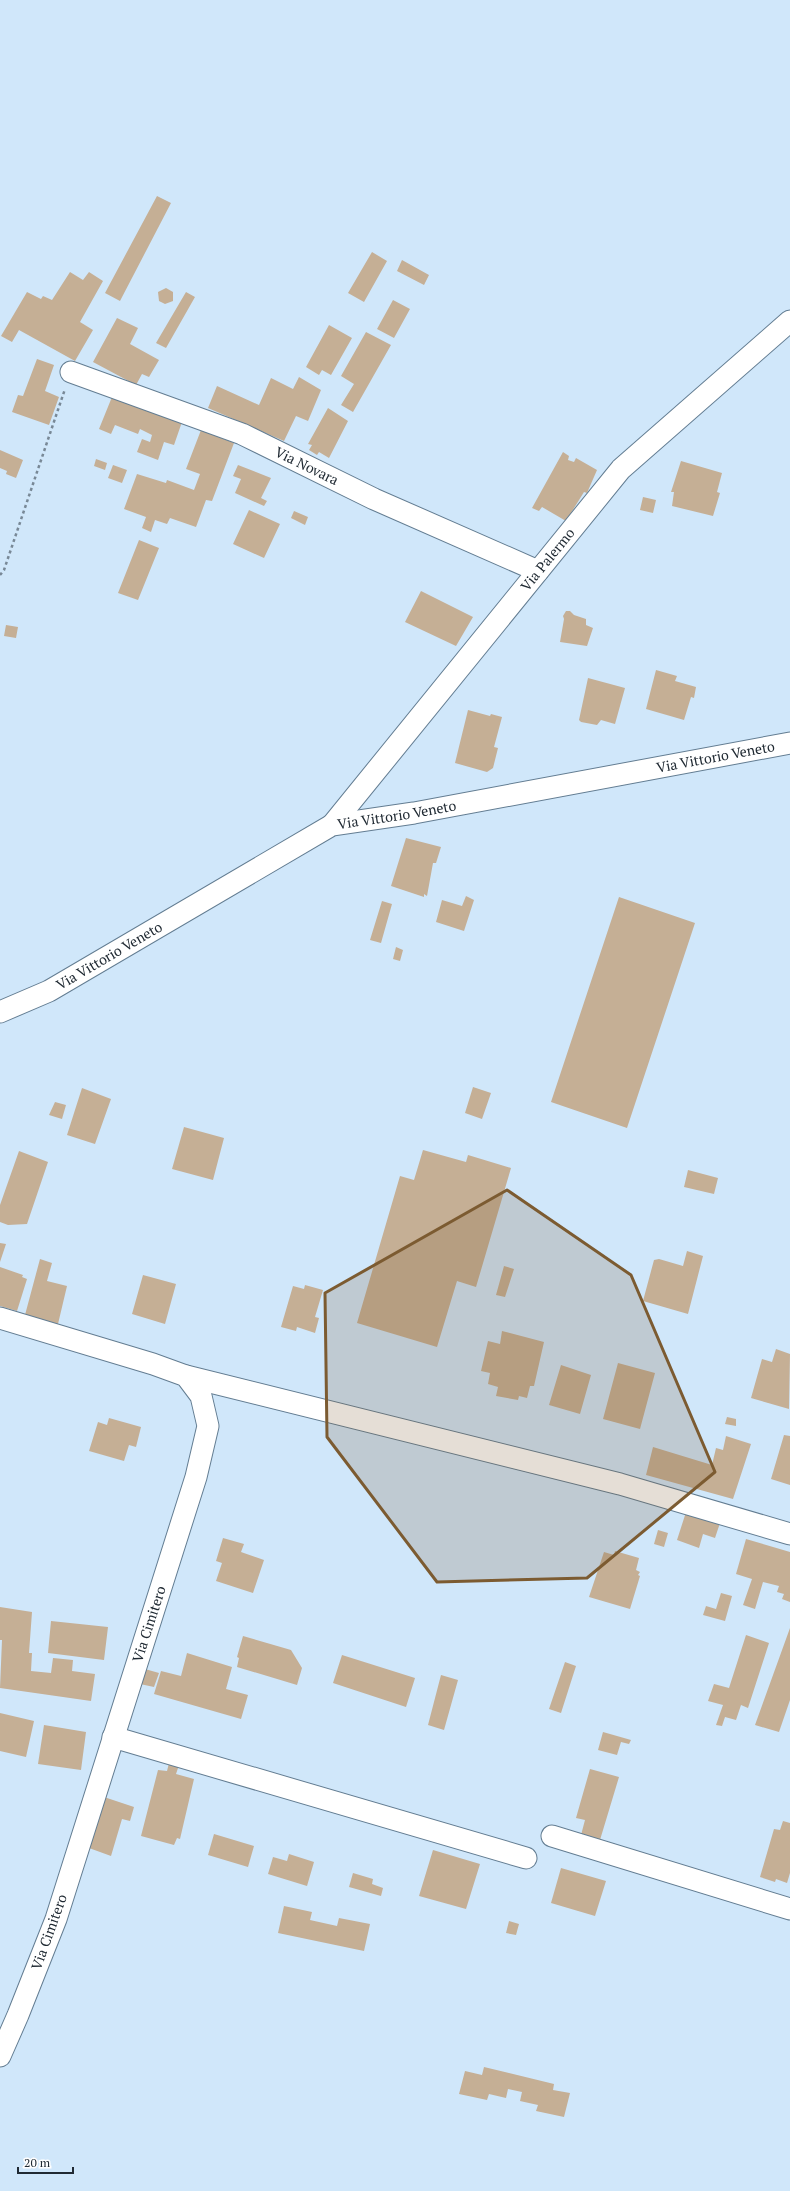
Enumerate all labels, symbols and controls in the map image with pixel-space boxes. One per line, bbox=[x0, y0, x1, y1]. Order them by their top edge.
street label: Via Novara bbox=[272, 442, 342, 489]
street label: Via Palermo bbox=[516, 523, 579, 595]
street label: Via Vittorio Veneto bbox=[655, 736, 776, 777]
street label: Via Vittorio Veneto bbox=[336, 795, 458, 833]
street label: Via Vittorio Veneto bbox=[52, 917, 166, 994]
street label: Via Cimitero bbox=[127, 1583, 170, 1664]
street label: Via Cimitero bbox=[26, 1891, 71, 1972]
scale bar bbox=[18, 2149, 73, 2175]
text: 20 m bbox=[24, 2155, 51, 2170]

